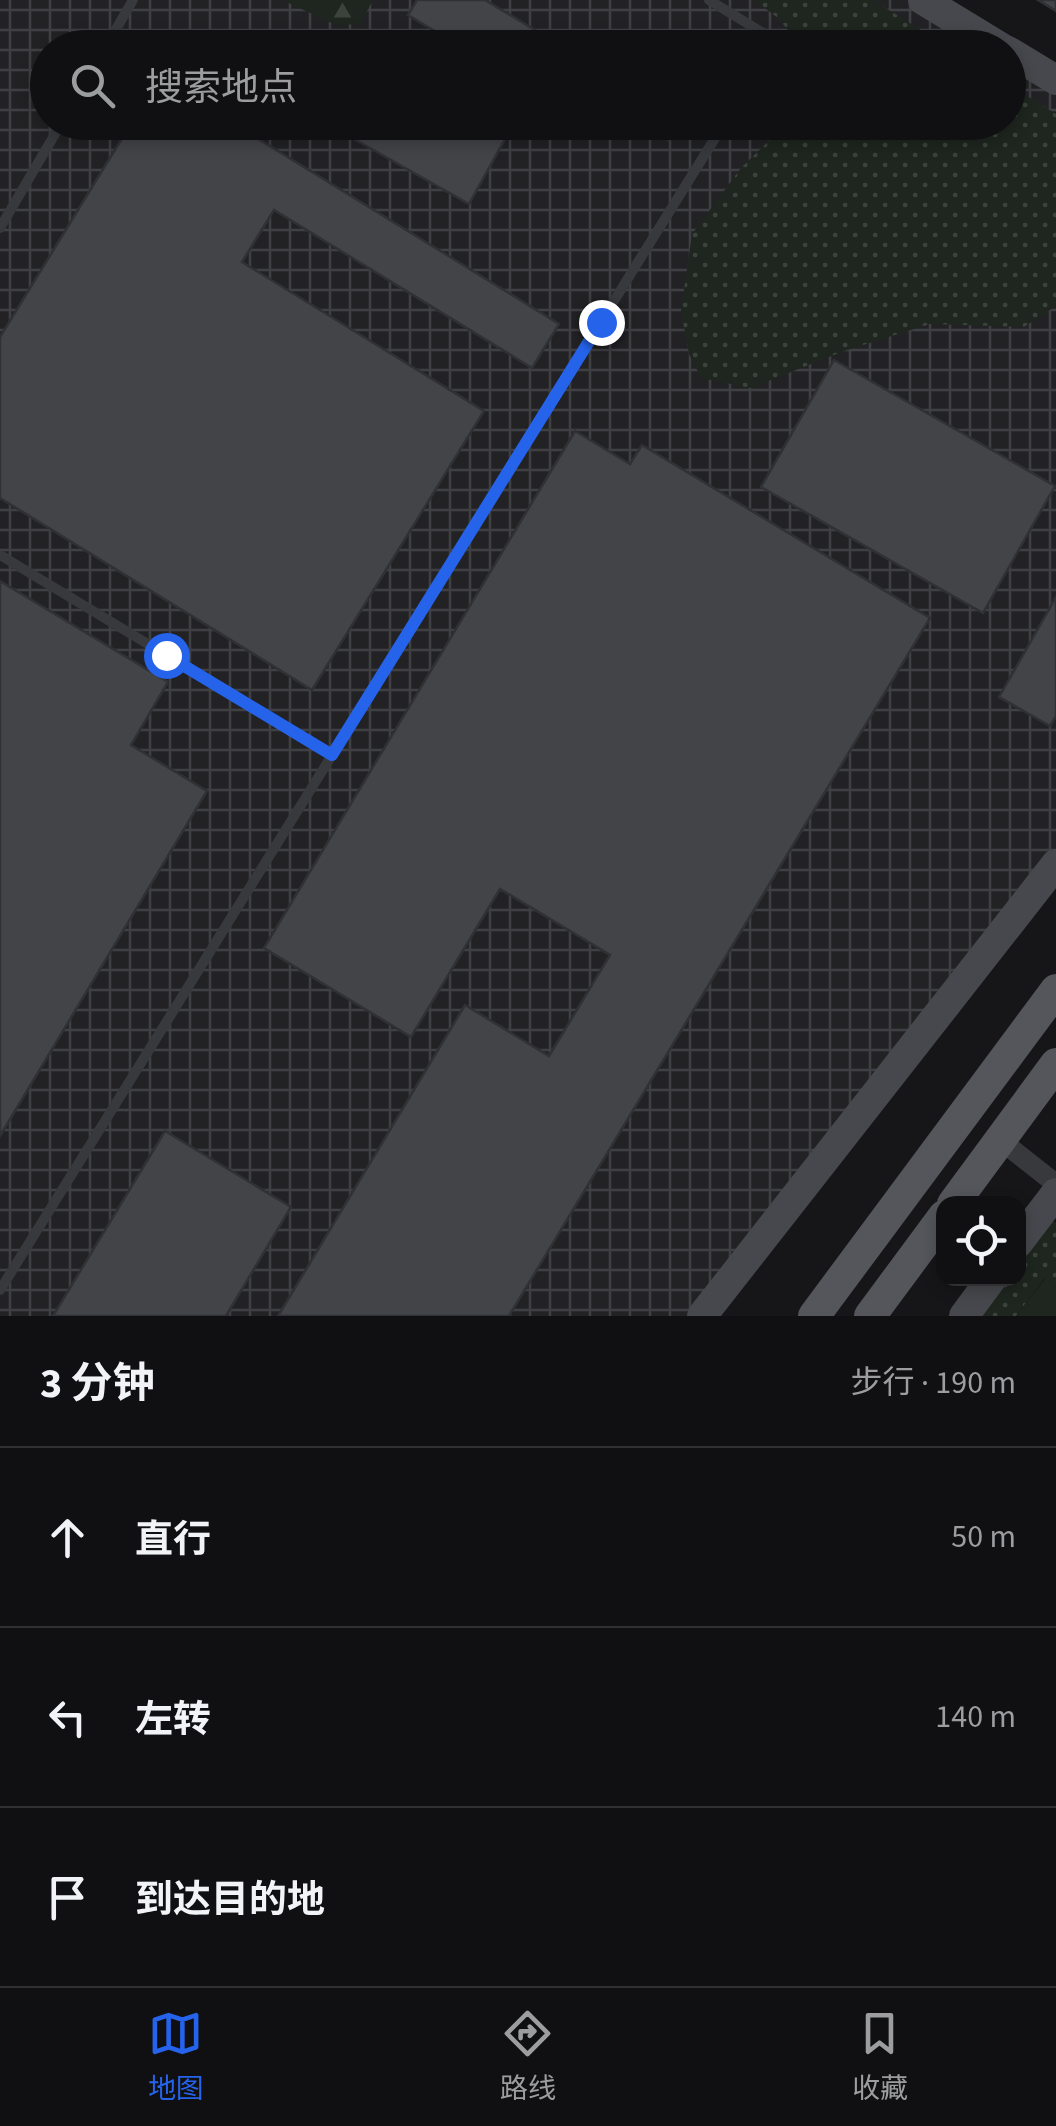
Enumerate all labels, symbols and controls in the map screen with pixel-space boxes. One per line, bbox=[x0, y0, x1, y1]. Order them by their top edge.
search box bbox=[30, 30, 1026, 140]
icon: search bbox=[65, 58, 120, 113]
text: 搜索地点 bbox=[145, 61, 297, 115]
route end bbox=[579, 300, 625, 346]
route start bbox=[144, 633, 190, 679]
map controls bbox=[936, 1196, 1026, 1286]
button: locate bbox=[936, 1196, 1026, 1286]
text: 3 分钟 bbox=[40, 1354, 155, 1414]
text: 步行 · 190 m bbox=[851, 1360, 1016, 1406]
icon: ahead bbox=[40, 1510, 95, 1565]
text: 直行 bbox=[135, 1513, 211, 1567]
text: 50 m bbox=[951, 1514, 1016, 1560]
icon: left bbox=[40, 1690, 95, 1745]
text: 左转 bbox=[135, 1693, 211, 1747]
text: 140 m bbox=[935, 1694, 1016, 1740]
icon: arrive bbox=[40, 1870, 95, 1925]
text: 到达目的地 bbox=[135, 1873, 325, 1927]
tab: 地图 bbox=[148, 2006, 204, 2109]
tab: 路线 bbox=[500, 2006, 556, 2109]
tab: 收藏 bbox=[852, 2006, 908, 2109]

